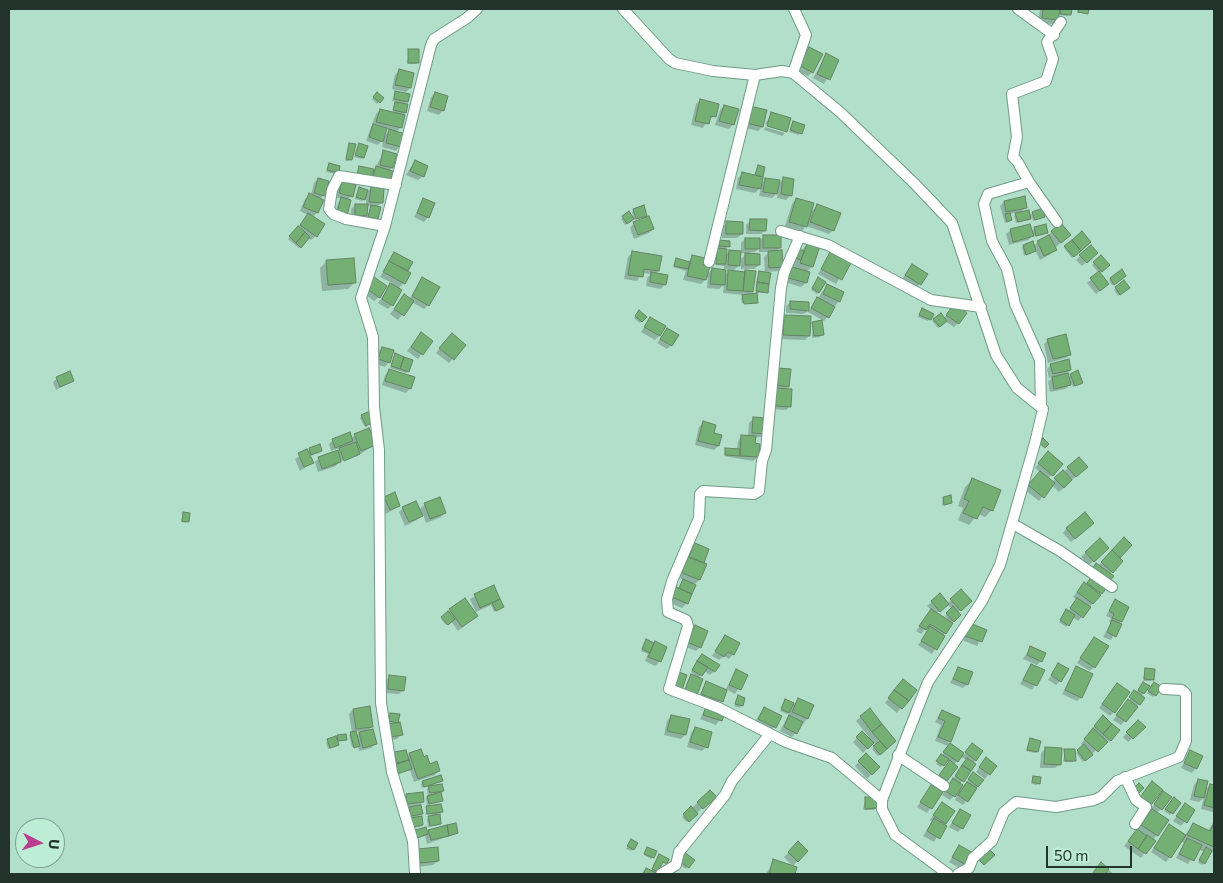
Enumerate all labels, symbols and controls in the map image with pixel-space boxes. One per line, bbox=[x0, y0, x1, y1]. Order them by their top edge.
north arrow bbox=[15, 818, 65, 868]
scale bar bbox=[1048, 836, 1134, 868]
text: U bbox=[46, 838, 63, 850]
text: 50 m bbox=[1054, 846, 1088, 864]

